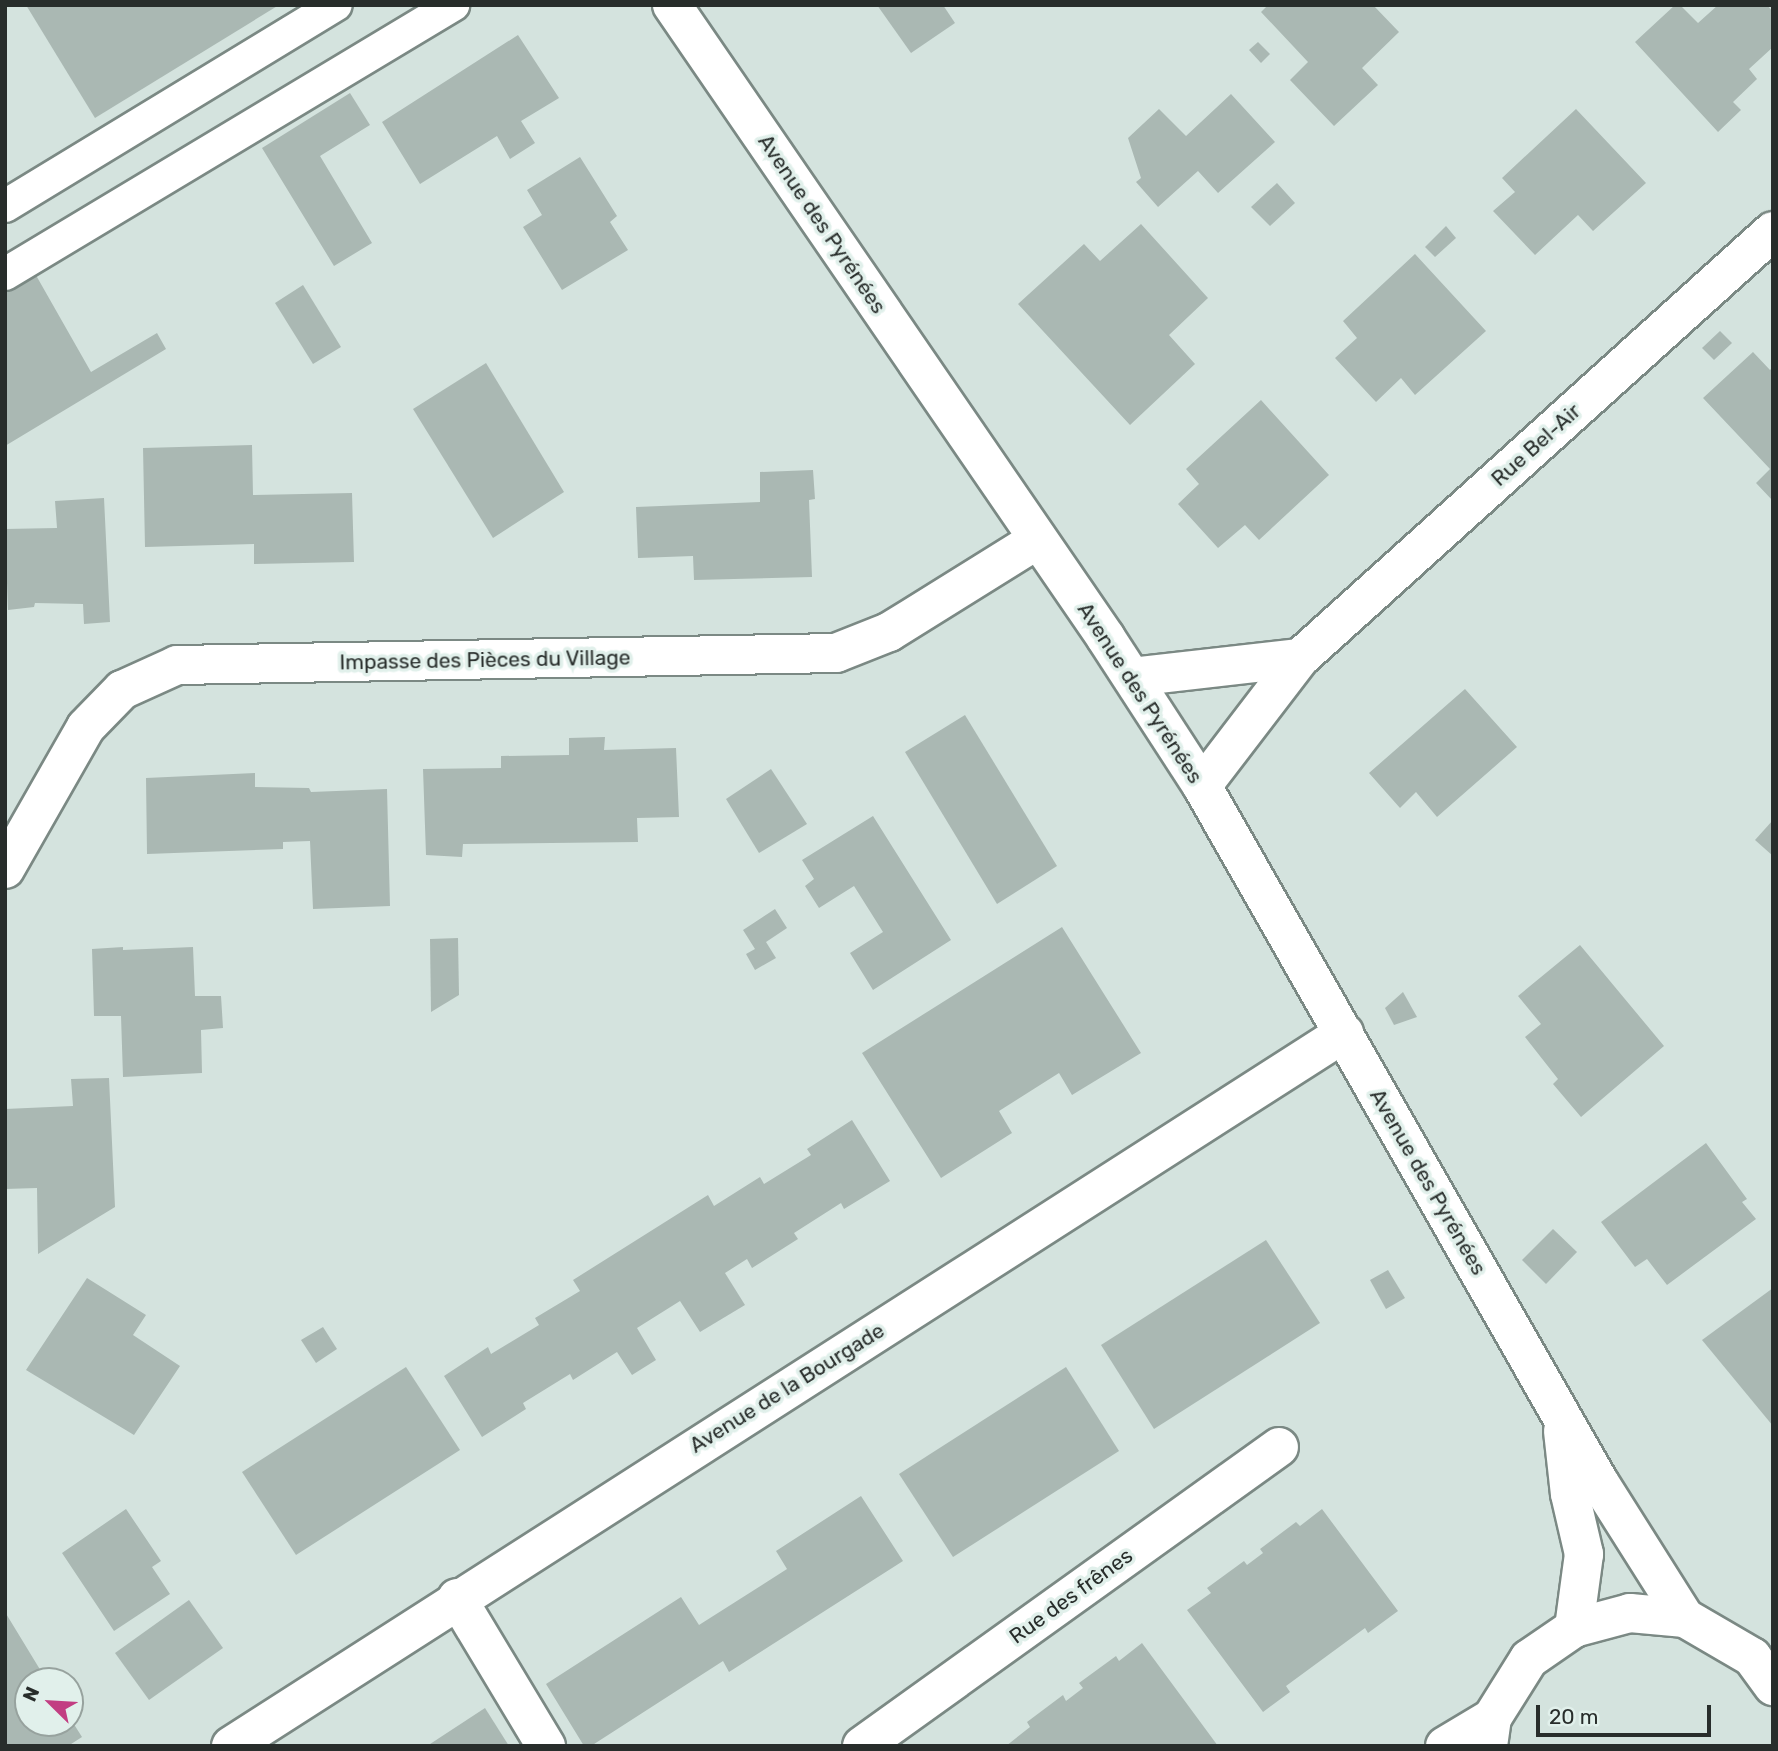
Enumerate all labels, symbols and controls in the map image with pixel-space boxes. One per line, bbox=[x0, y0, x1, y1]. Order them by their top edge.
street label: Avenue des Pyrénées bbox=[753, 130, 891, 318]
street label: Rue Bel-Air bbox=[1486, 398, 1586, 492]
street label: Avenue des Pyrénées bbox=[1072, 598, 1208, 788]
street label: Impasse des Pièces du Village bbox=[339, 645, 631, 675]
street label: Avenue des Pyrénées bbox=[1364, 1085, 1492, 1279]
street label: Avenue de la Bourgade bbox=[685, 1318, 889, 1458]
street label: Rue des frênes bbox=[1004, 1543, 1138, 1649]
north arrow bbox=[14, 1667, 84, 1737]
text: N bbox=[18, 1683, 44, 1705]
scale bar bbox=[1540, 1692, 1715, 1736]
text: 20 m bbox=[1549, 1704, 1598, 1729]

